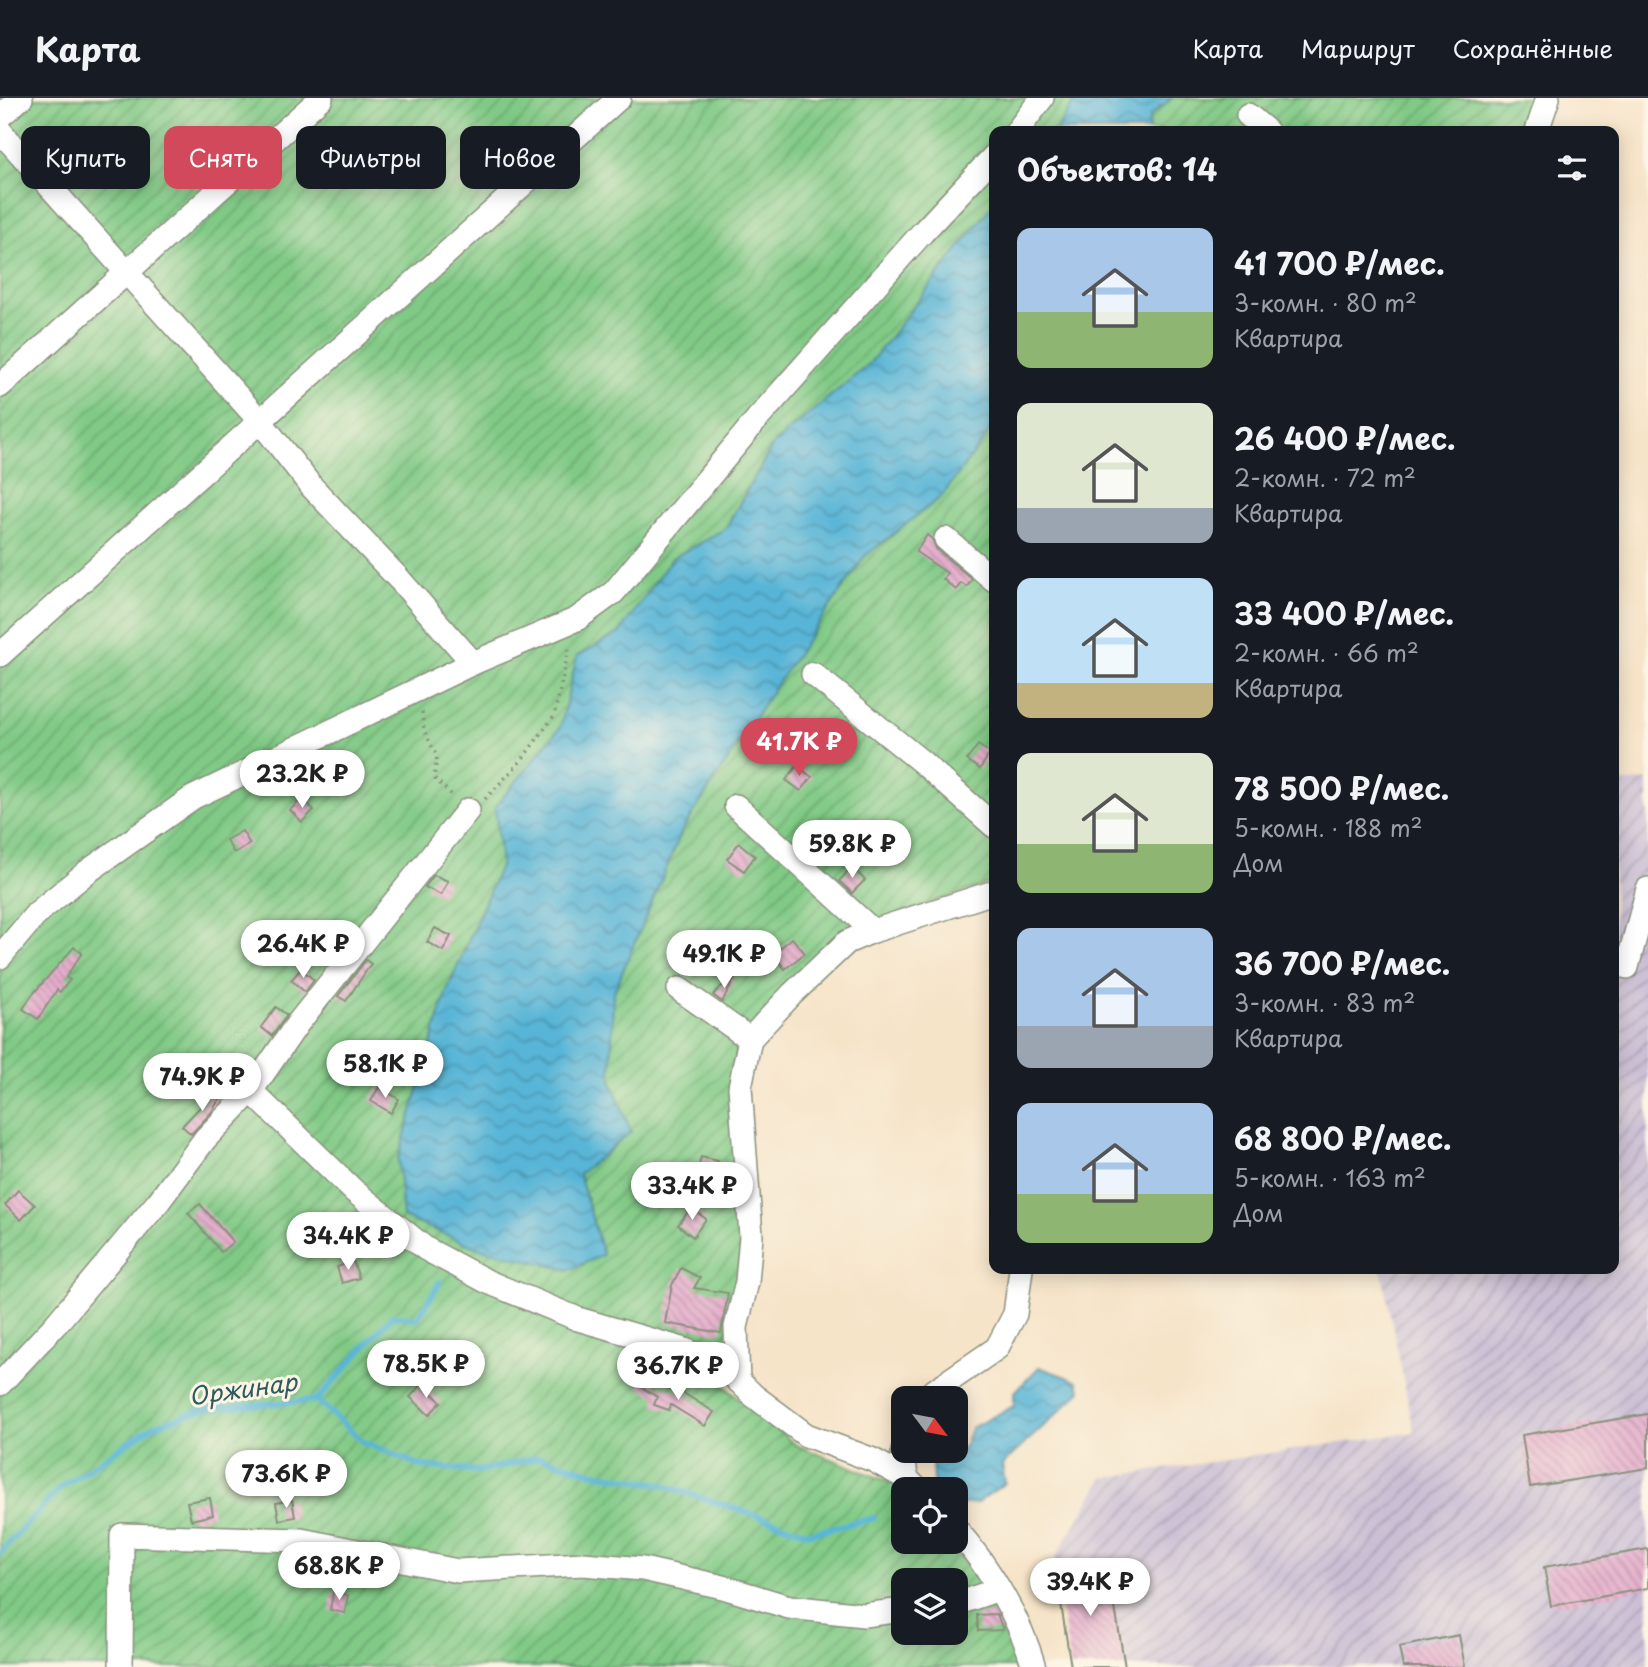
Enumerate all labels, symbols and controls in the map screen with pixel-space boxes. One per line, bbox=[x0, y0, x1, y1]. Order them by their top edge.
text: Карта bbox=[35, 23, 141, 73]
text: Карта bbox=[1192, 30, 1263, 66]
text: Маршрут bbox=[1301, 30, 1415, 66]
text: Сохранённые bbox=[1453, 30, 1613, 66]
chip: Купить bbox=[21, 126, 150, 189]
chip: Снять bbox=[164, 126, 282, 189]
chip: Фильтры bbox=[296, 126, 446, 189]
chip: Новое bbox=[460, 126, 580, 189]
text: Объектов: 14 bbox=[1017, 146, 1217, 191]
icon: filters bbox=[1553, 149, 1591, 187]
text: 41 700 ₽/мес. bbox=[1234, 240, 1445, 285]
icon: home bbox=[1073, 256, 1157, 340]
text: 3-комн. · 80 m² bbox=[1234, 285, 1417, 320]
text: Квартира bbox=[1234, 320, 1342, 355]
text: 26 400 ₽/мес. bbox=[1234, 415, 1456, 460]
icon: home bbox=[1073, 431, 1157, 515]
text: 2-комн. · 72 m² bbox=[1234, 460, 1416, 495]
text: Квартира bbox=[1234, 495, 1342, 530]
text: 33 400 ₽/мес. bbox=[1234, 590, 1454, 635]
icon: home bbox=[1073, 606, 1157, 690]
text: 2-комн. · 66 m² bbox=[1234, 635, 1419, 670]
text: Квартира bbox=[1234, 670, 1342, 705]
pin: 41.7K ₽ bbox=[734, 718, 864, 778]
text: 41.7K ₽ bbox=[756, 723, 842, 758]
pin: 23.2K ₽ bbox=[237, 750, 367, 810]
text: 23.2K ₽ bbox=[256, 755, 348, 790]
text: 78 500 ₽/мес. bbox=[1234, 765, 1449, 810]
icon: home bbox=[1073, 781, 1157, 865]
text: 5-комн. · 188 m² bbox=[1234, 810, 1423, 845]
pin: 59.8K ₽ bbox=[787, 820, 917, 880]
text: 59.8K ₽ bbox=[808, 825, 896, 860]
text: Дом bbox=[1234, 845, 1283, 880]
pin: 26.4K ₽ bbox=[238, 920, 368, 980]
text: 26.4K ₽ bbox=[257, 925, 349, 960]
pin: 49.1K ₽ bbox=[659, 930, 789, 990]
text: 49.1K ₽ bbox=[682, 935, 766, 970]
text: 36 700 ₽/мес. bbox=[1234, 940, 1450, 985]
icon: home bbox=[1073, 956, 1157, 1040]
text: 3-комн. · 83 m² bbox=[1234, 985, 1415, 1020]
text: Квартира bbox=[1234, 1020, 1342, 1055]
pin: 58.1K ₽ bbox=[320, 1040, 450, 1100]
text: 58.1K ₽ bbox=[342, 1045, 428, 1080]
pin: 74.9K ₽ bbox=[137, 1054, 267, 1113]
text: 74.9K ₽ bbox=[159, 1058, 245, 1093]
text: 68 800 ₽/мес. bbox=[1234, 1115, 1452, 1160]
icon: home bbox=[1073, 1131, 1157, 1215]
text: 5-комн. · 163 m² bbox=[1234, 1160, 1426, 1195]
pin: 33.4K ₽ bbox=[627, 1162, 757, 1222]
text: 33.4K ₽ bbox=[647, 1167, 737, 1202]
text: Дом bbox=[1234, 1195, 1283, 1230]
pin: 34.4K ₽ bbox=[283, 1212, 413, 1272]
text: 34.4K ₽ bbox=[303, 1217, 393, 1252]
pin: 78.5K ₽ bbox=[361, 1340, 491, 1400]
pin: 36.7K ₽ bbox=[613, 1342, 743, 1402]
text: 78.5K ₽ bbox=[383, 1345, 469, 1380]
text: 36.7K ₽ bbox=[633, 1347, 723, 1382]
water label: Оржинар bbox=[186, 1362, 301, 1413]
north arrow bbox=[891, 1386, 968, 1463]
map controls bbox=[891, 1386, 968, 1645]
pin: 73.6K ₽ bbox=[221, 1450, 351, 1510]
text: 73.6K ₽ bbox=[241, 1455, 331, 1490]
button: locate bbox=[891, 1477, 968, 1554]
pin: 68.8K ₽ bbox=[274, 1542, 404, 1602]
text: 68.8K ₽ bbox=[294, 1547, 384, 1582]
pin: 39.4K ₽ bbox=[1025, 1558, 1155, 1618]
text: 39.4K ₽ bbox=[1046, 1563, 1134, 1598]
button: layers bbox=[891, 1568, 968, 1645]

